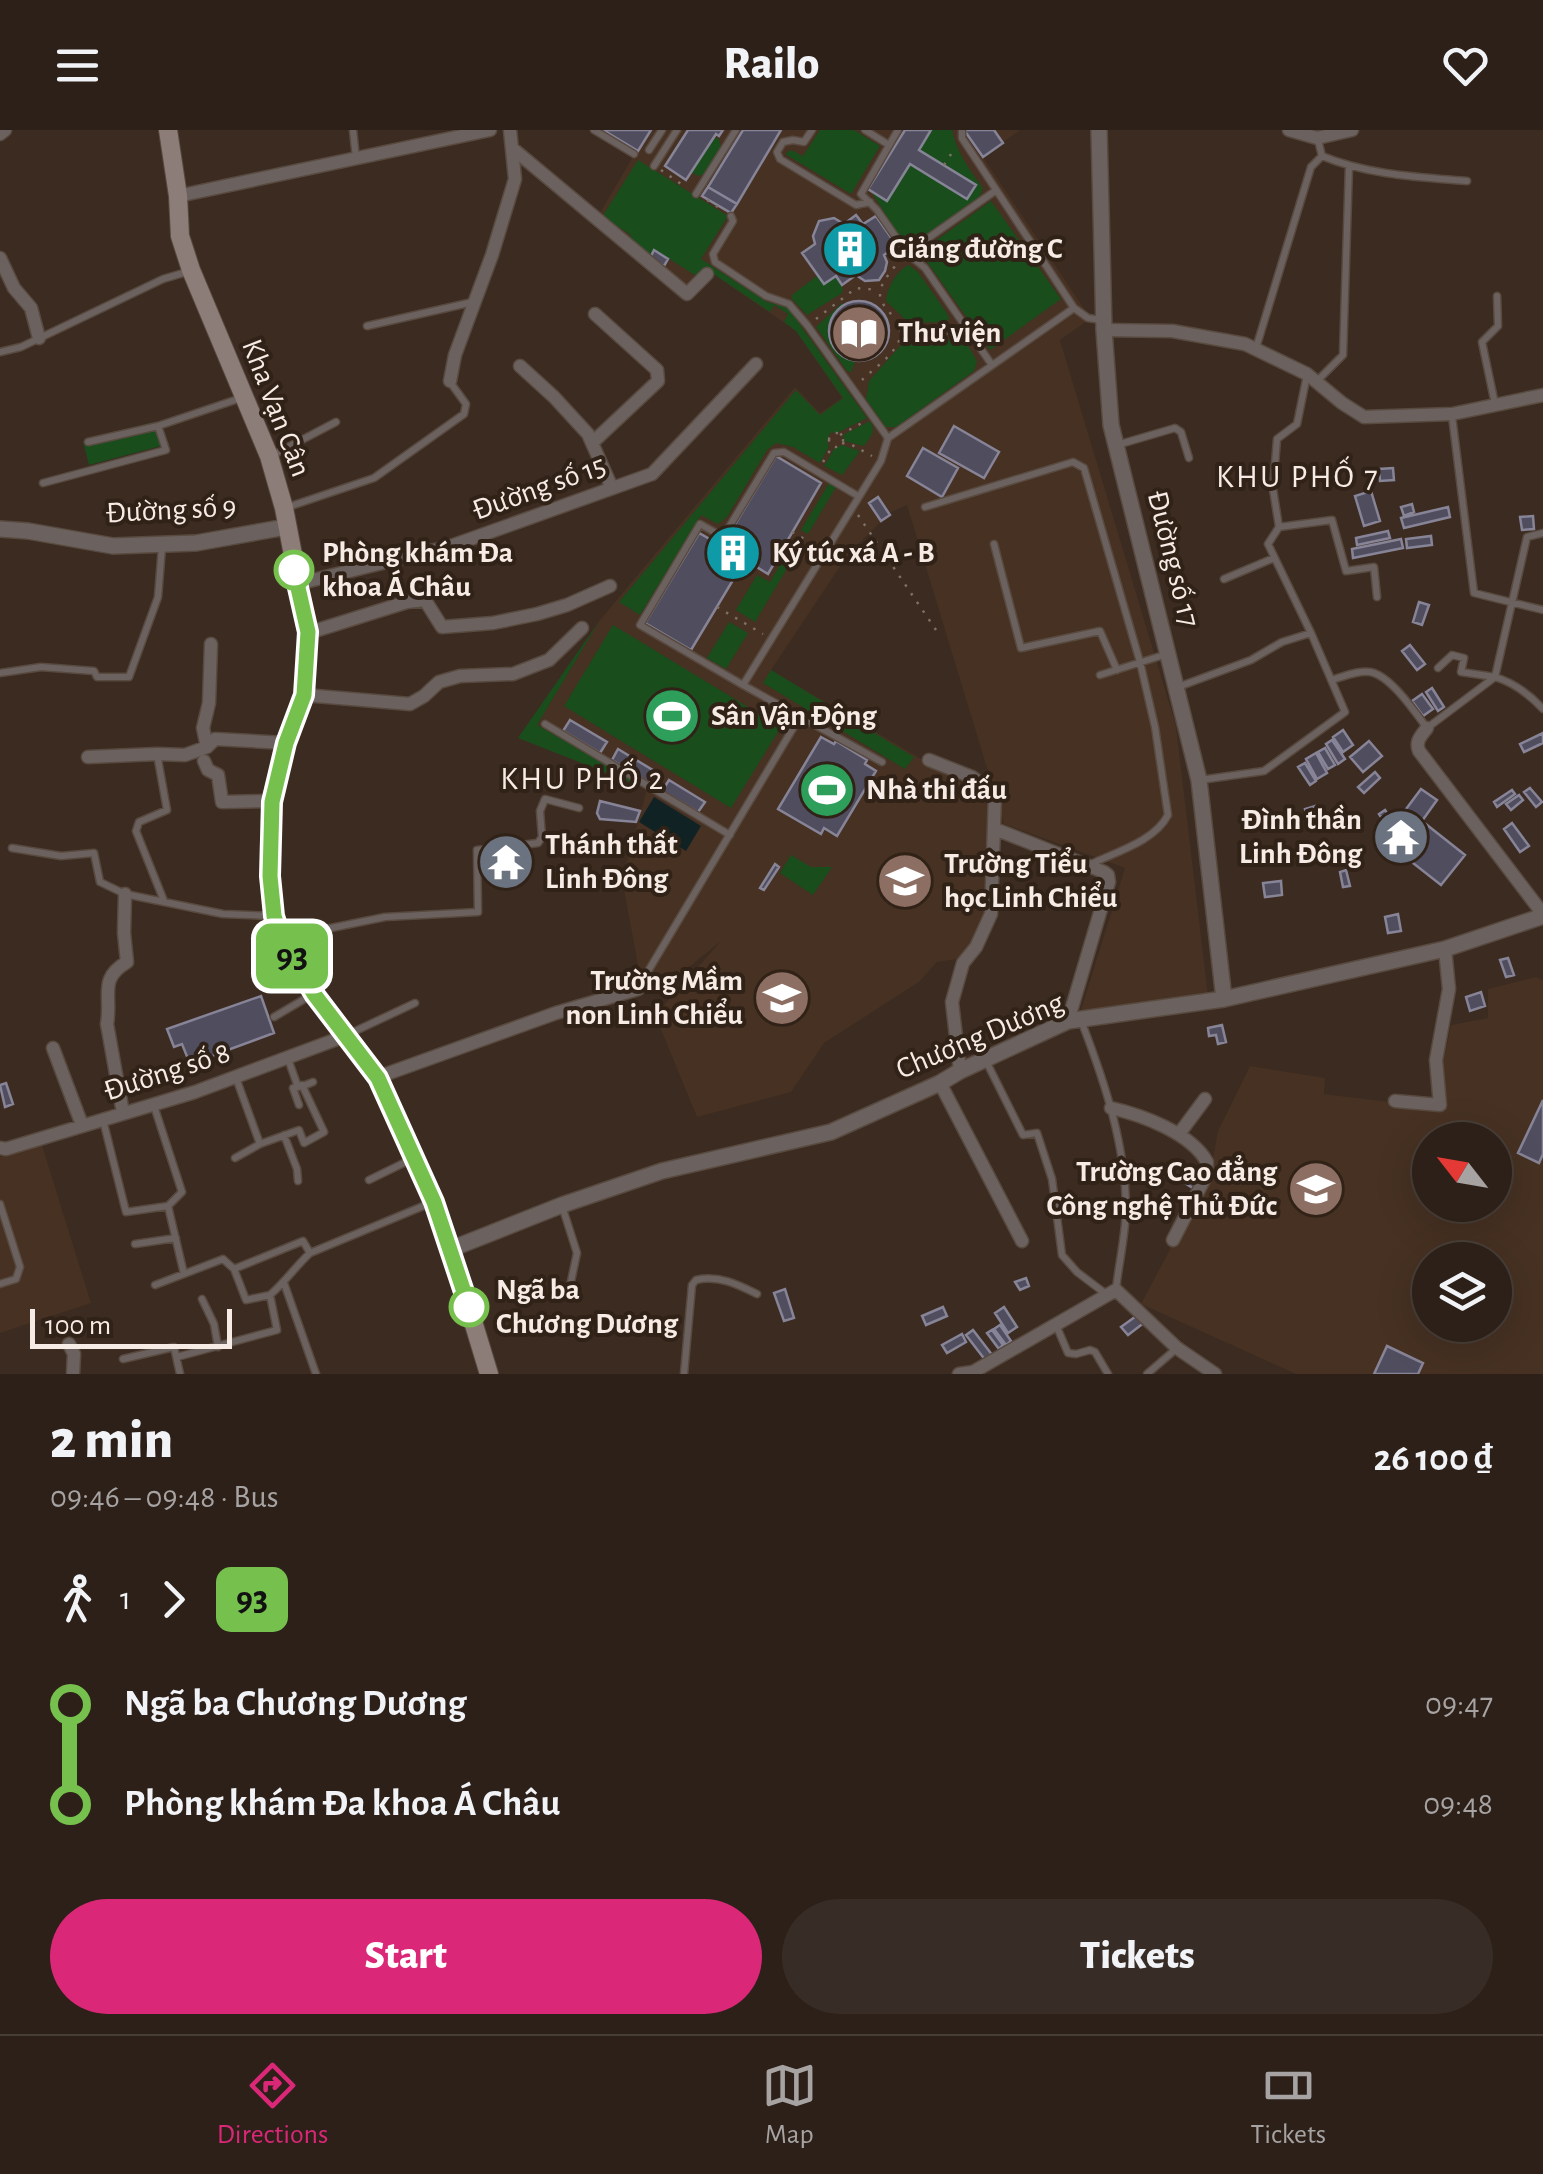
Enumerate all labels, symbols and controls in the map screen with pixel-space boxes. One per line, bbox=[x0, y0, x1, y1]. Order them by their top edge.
icon: menu bbox=[50, 38, 105, 93]
icon: heart bbox=[1438, 38, 1493, 93]
text: Railo bbox=[724, 42, 819, 87]
building icon: Giảng đường C bbox=[820, 219, 880, 279]
place label: Giảng đường C bbox=[889, 234, 1063, 264]
library icon: Thư viện bbox=[829, 303, 889, 363]
place label: Thư viện bbox=[898, 318, 1001, 348]
street label: Kha Vạn Cân bbox=[236, 335, 316, 481]
street label: Đường số 15 bbox=[468, 450, 610, 526]
district label: KHU PHỐ 7 bbox=[1216, 456, 1380, 493]
street label: Đường số 17 bbox=[1142, 488, 1204, 630]
street label: Đường số 9 bbox=[105, 492, 237, 528]
building icon: Ký túc xá A - B bbox=[703, 523, 763, 583]
place label: Phòng khám Đa khoa Á Châu bbox=[322, 538, 513, 602]
place label: Ký túc xá A - B bbox=[772, 538, 935, 568]
marker: Phòng khám Đa khoa Á Châu bbox=[275, 551, 313, 589]
sports icon: Sân Vận Động bbox=[642, 686, 702, 746]
place label: Sân Vận Động bbox=[711, 701, 877, 731]
district label: KHU PHỐ 2 bbox=[500, 758, 666, 795]
sports icon: Nhà thi đấu bbox=[797, 760, 857, 820]
place label: Nhà thi đấu bbox=[866, 774, 1007, 805]
place label: Đình thần Linh Đông bbox=[1239, 804, 1363, 869]
temple icon: Đình thần Linh Đông bbox=[1371, 807, 1431, 867]
place label: Thánh thất Linh Đông bbox=[545, 829, 678, 894]
temple icon: Thánh thất Linh Đông bbox=[476, 832, 536, 892]
place label: Trường Tiểu học Linh Chiểu bbox=[944, 847, 1118, 913]
school or university icon: Trường Tiểu học Linh Chiểu bbox=[875, 851, 935, 911]
line badge: 93 bbox=[247, 924, 337, 988]
text: 93 bbox=[276, 939, 308, 974]
place label: Trường Mầm non Linh Chiểu bbox=[566, 965, 743, 1030]
school or university icon: Trường Mầm non Linh Chiểu bbox=[752, 968, 812, 1028]
street label: Chương Dương bbox=[892, 987, 1068, 1085]
street label: Đường số 8 bbox=[100, 1038, 234, 1106]
north arrow bbox=[1412, 1122, 1512, 1222]
map controls bbox=[1412, 1122, 1512, 1342]
place label: Trường Cao đẳng Công nghệ Thủ Đức bbox=[1047, 1155, 1278, 1221]
school or university icon: Trường Cao đẳng Công nghệ Thủ Đức bbox=[1286, 1159, 1346, 1219]
button: layers bbox=[1412, 1242, 1512, 1342]
place label: Ngã ba Chương Dương bbox=[496, 1275, 679, 1339]
marker: Ngã ba Chương Dương bbox=[450, 1288, 488, 1326]
scale bar bbox=[30, 1304, 232, 1348]
text: 100 m bbox=[45, 1312, 111, 1340]
text: 2 min bbox=[50, 1413, 173, 1468]
text: 26 100 ₫ bbox=[1373, 1440, 1493, 1478]
text: 09:46 – 09:48 · Bus bbox=[50, 1481, 279, 1513]
icon: walk bbox=[50, 1572, 105, 1627]
icon: forward bbox=[146, 1572, 201, 1627]
text: 93 bbox=[236, 1582, 268, 1617]
text: 1 bbox=[120, 1583, 131, 1615]
text: Ngã ba Chương Dương bbox=[124, 1685, 467, 1723]
text: 09:47 bbox=[1425, 1688, 1493, 1720]
text: Phòng khám Đa khoa Á Châu bbox=[124, 1785, 560, 1823]
text: 09:48 bbox=[1423, 1788, 1493, 1820]
button: Start bbox=[50, 1899, 762, 2014]
button: Tickets bbox=[782, 1899, 1493, 2014]
tab: Directions bbox=[217, 2058, 328, 2152]
tab: Map bbox=[762, 2058, 817, 2152]
tab: Tickets bbox=[1250, 2058, 1326, 2152]

